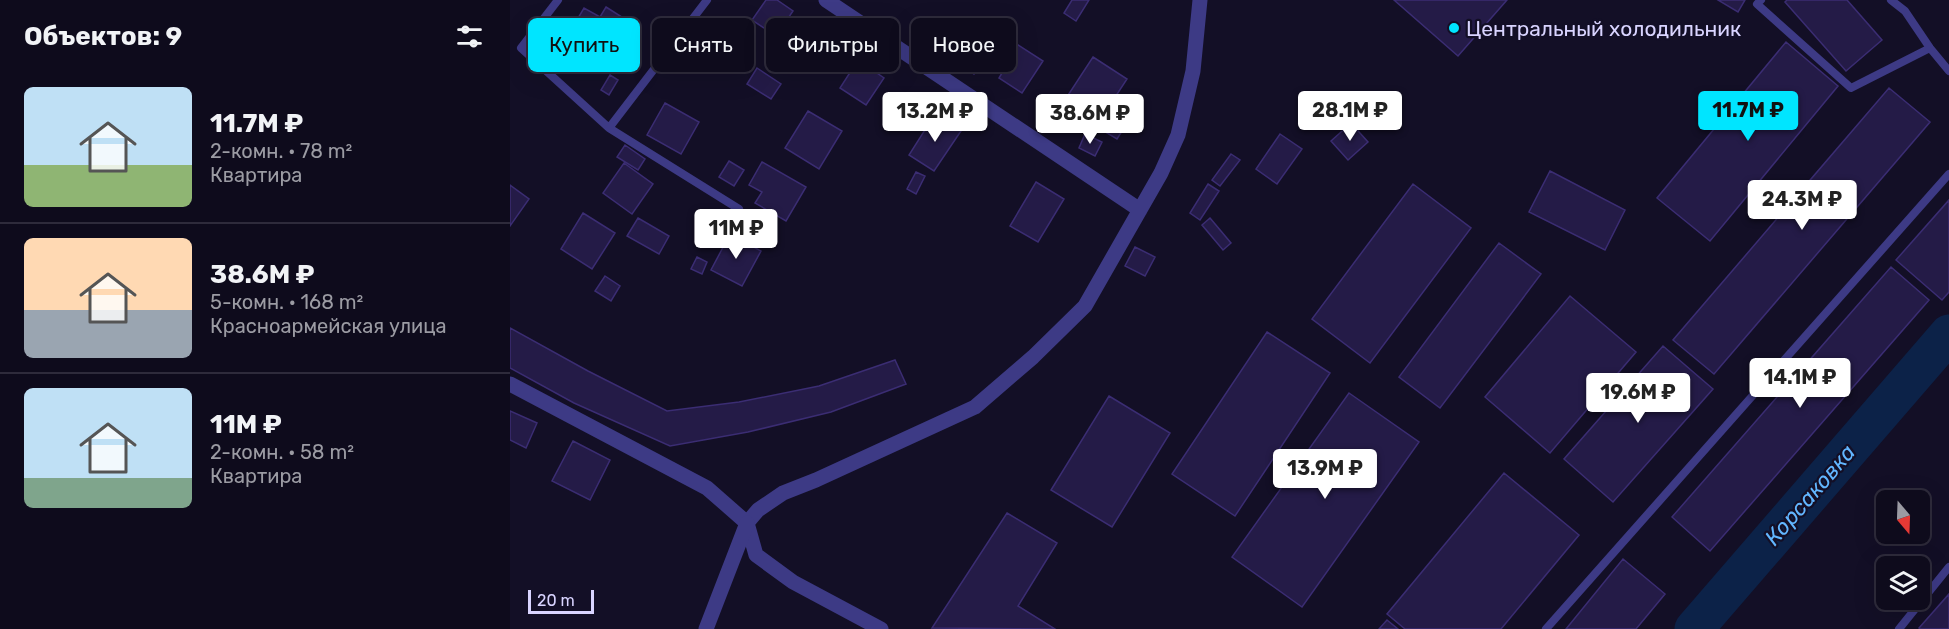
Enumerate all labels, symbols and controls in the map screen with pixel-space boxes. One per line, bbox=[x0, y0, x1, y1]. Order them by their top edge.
place label: Центральный холодильник bbox=[1466, 16, 1741, 41]
chip: Купить bbox=[528, 18, 640, 72]
chip: Снять bbox=[652, 18, 754, 72]
chip: Фильтры bbox=[766, 18, 899, 72]
chip: Новое bbox=[911, 18, 1016, 72]
icon: filters bbox=[453, 20, 486, 53]
text: Объектов: 9 bbox=[24, 21, 182, 52]
marker: Центральный холодильник bbox=[1447, 21, 1461, 35]
pin: 28.1M ₽ bbox=[1295, 91, 1405, 142]
pin: 11.7M ₽ bbox=[1693, 91, 1803, 142]
pin: 13.2M ₽ bbox=[880, 92, 990, 143]
pin: 38.6M ₽ bbox=[1035, 94, 1145, 145]
text: 28.1M ₽ bbox=[1312, 98, 1388, 122]
text: 11.7M ₽ bbox=[1712, 98, 1784, 122]
text: 13.2M ₽ bbox=[896, 99, 974, 123]
text: 38.6M ₽ bbox=[1050, 101, 1130, 125]
text: 11.7M ₽ bbox=[210, 108, 303, 139]
icon: home bbox=[72, 111, 144, 183]
text: 2-комн. · 78 m² bbox=[210, 139, 352, 163]
text: Квартира bbox=[210, 163, 302, 187]
pin: 24.3M ₽ bbox=[1747, 180, 1857, 231]
text: 24.3M ₽ bbox=[1762, 187, 1842, 211]
pin: 11M ₽ bbox=[694, 209, 778, 260]
text: 11M ₽ bbox=[708, 216, 764, 240]
text: 38.6M ₽ bbox=[210, 259, 315, 290]
icon: home bbox=[72, 262, 144, 334]
text: 5-комн. · 168 m² bbox=[210, 290, 363, 314]
text: Красноармейская улица bbox=[210, 314, 447, 338]
pin: 14.1M ₽ bbox=[1745, 358, 1855, 409]
text: 14.1M ₽ bbox=[1763, 365, 1837, 389]
pin: 19.6M ₽ bbox=[1583, 373, 1693, 424]
text: 19.6M ₽ bbox=[1600, 380, 1676, 404]
text: 11M ₽ bbox=[210, 409, 282, 440]
icon: home bbox=[72, 412, 144, 484]
water label: Корсаковка bbox=[1759, 439, 1861, 551]
text: 2-комн. · 58 m² bbox=[210, 440, 354, 464]
pin: 13.9M ₽ bbox=[1270, 449, 1380, 500]
text: 13.9M ₽ bbox=[1287, 456, 1363, 480]
text: Квартира bbox=[210, 464, 302, 488]
north arrow bbox=[1876, 490, 1930, 544]
map controls bbox=[1876, 490, 1930, 610]
button: layers bbox=[1876, 556, 1930, 610]
scale bar bbox=[528, 587, 594, 614]
text: 20 m bbox=[537, 591, 575, 610]

